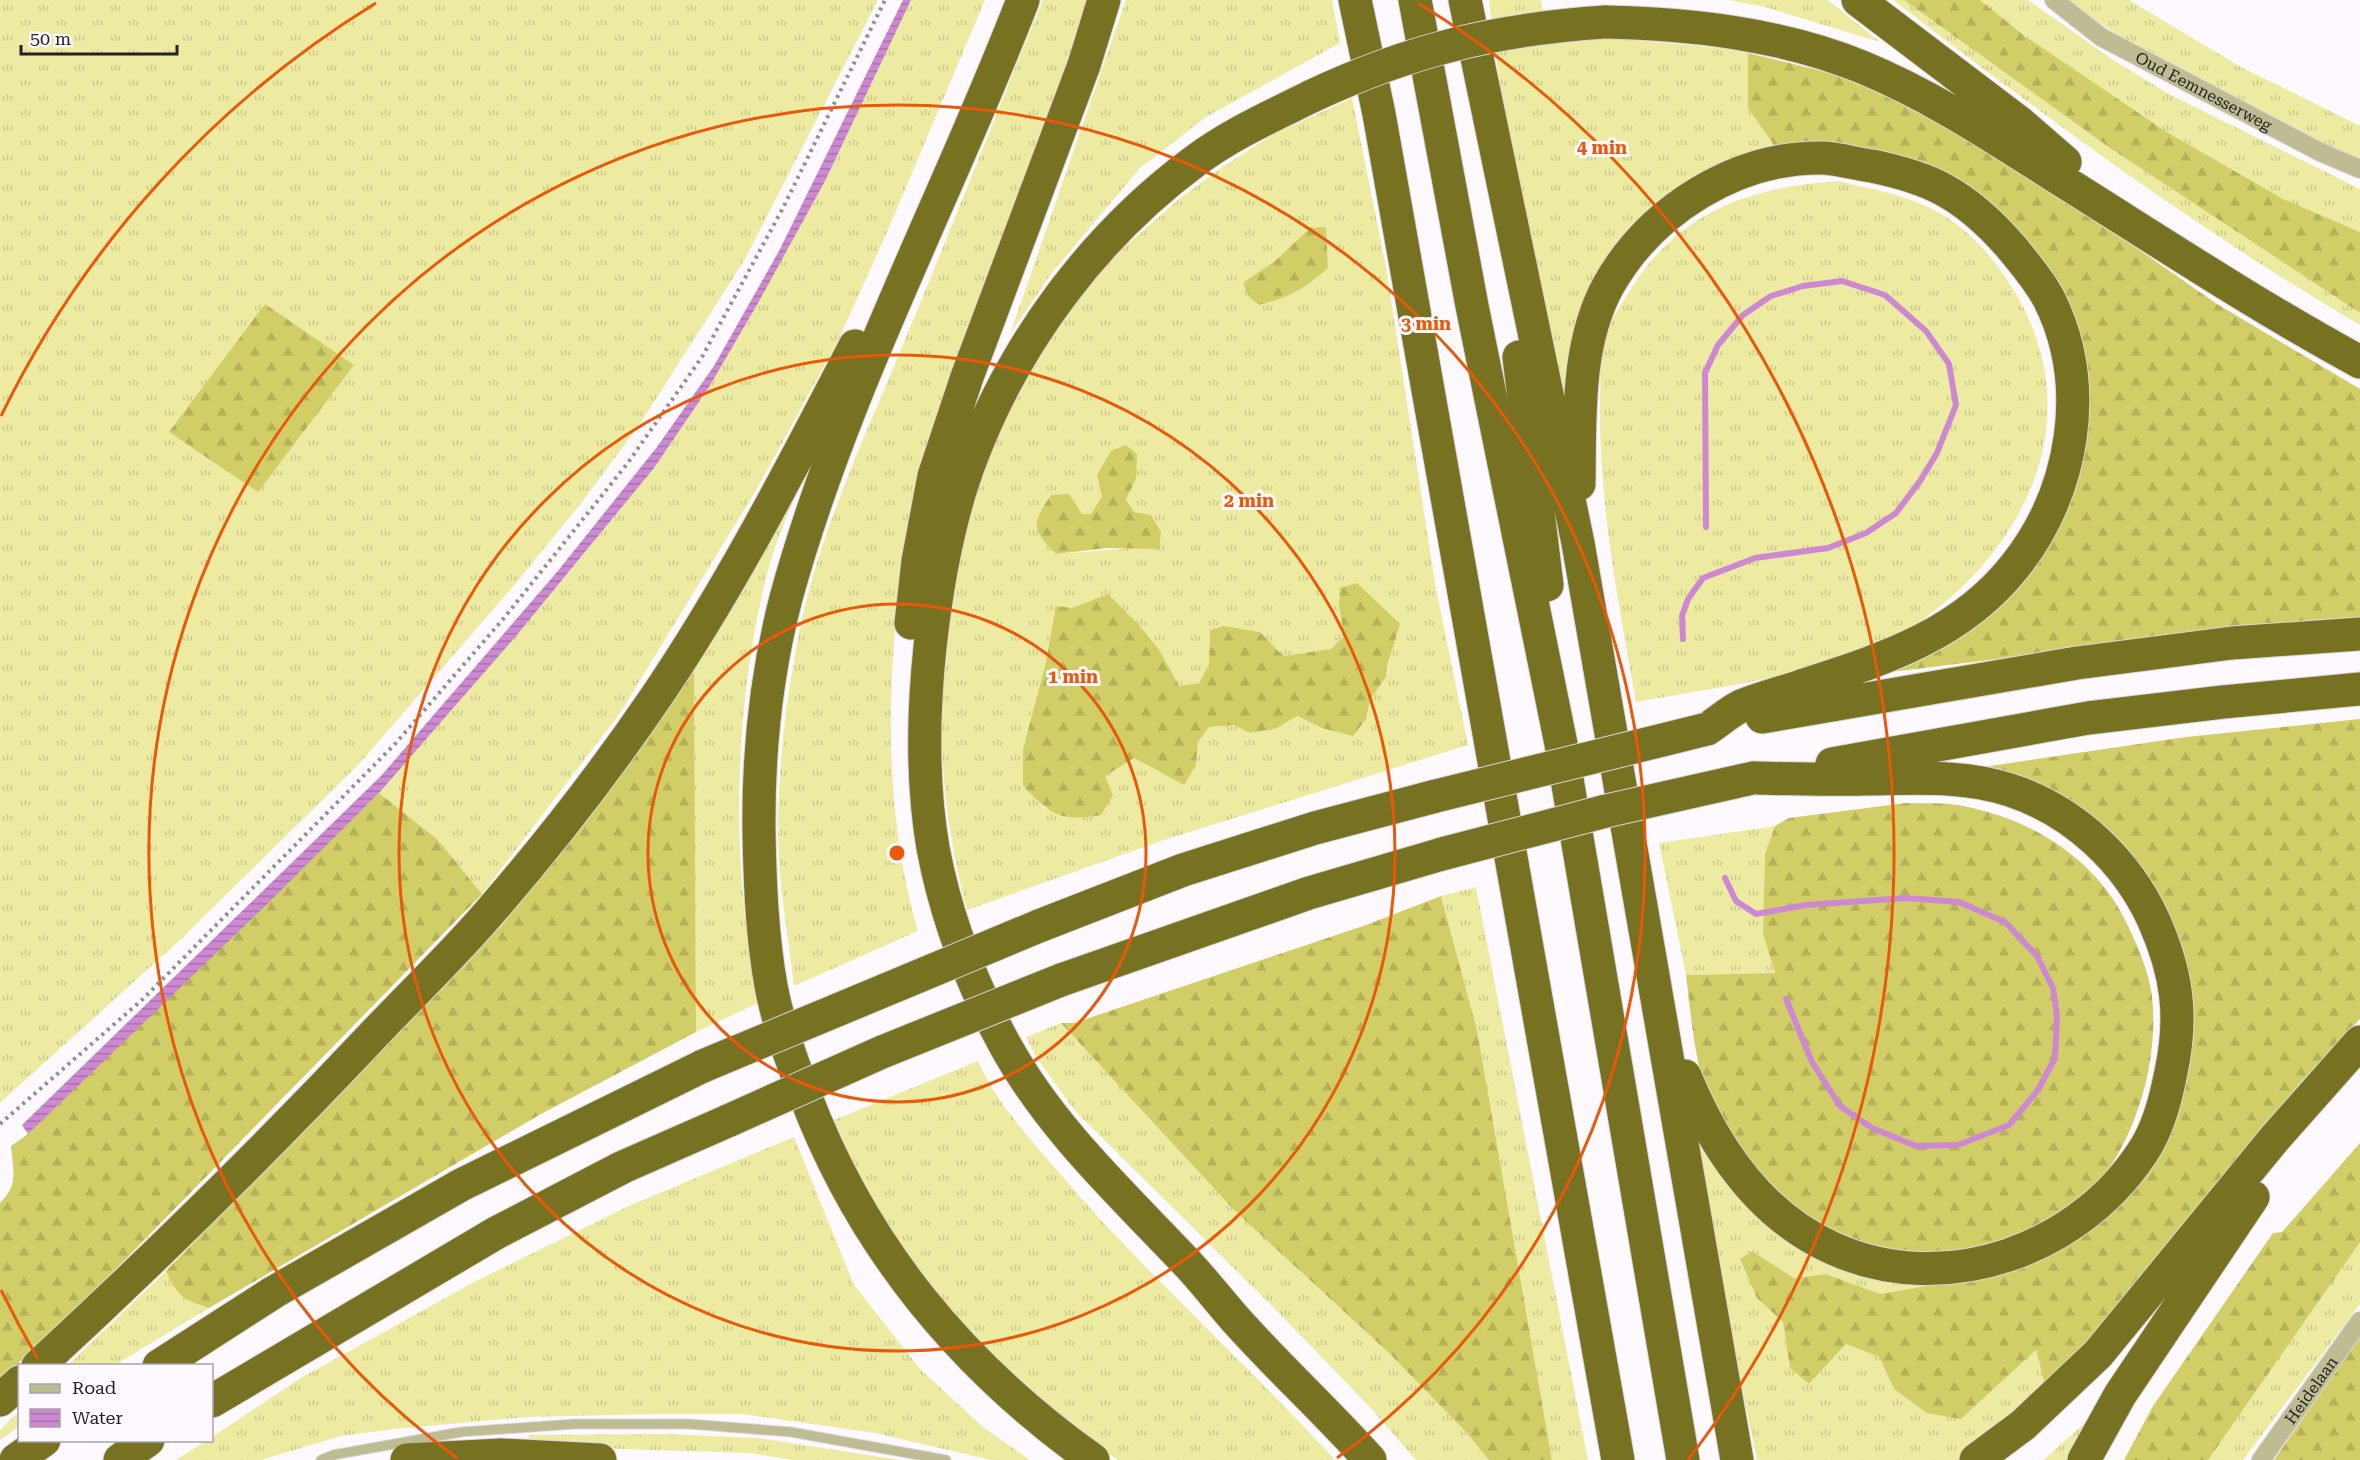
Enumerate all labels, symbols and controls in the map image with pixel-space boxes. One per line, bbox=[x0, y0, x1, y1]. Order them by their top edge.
scale bar bbox=[21, 18, 177, 56]
text: 50 m bbox=[30, 28, 71, 49]
street label: Oud Eemnesserweg bbox=[2132, 48, 2276, 135]
text: 4 min bbox=[1577, 137, 1627, 158]
text: 3 min bbox=[1401, 313, 1451, 334]
text: 2 min bbox=[1224, 490, 1274, 511]
text: 1 min bbox=[1048, 666, 1098, 687]
centre of rings bbox=[887, 843, 907, 863]
street label: Heidelaan bbox=[2281, 1353, 2342, 1428]
legend bbox=[18, 1364, 213, 1442]
text: Road bbox=[72, 1377, 117, 1398]
text: Water bbox=[72, 1407, 123, 1428]

